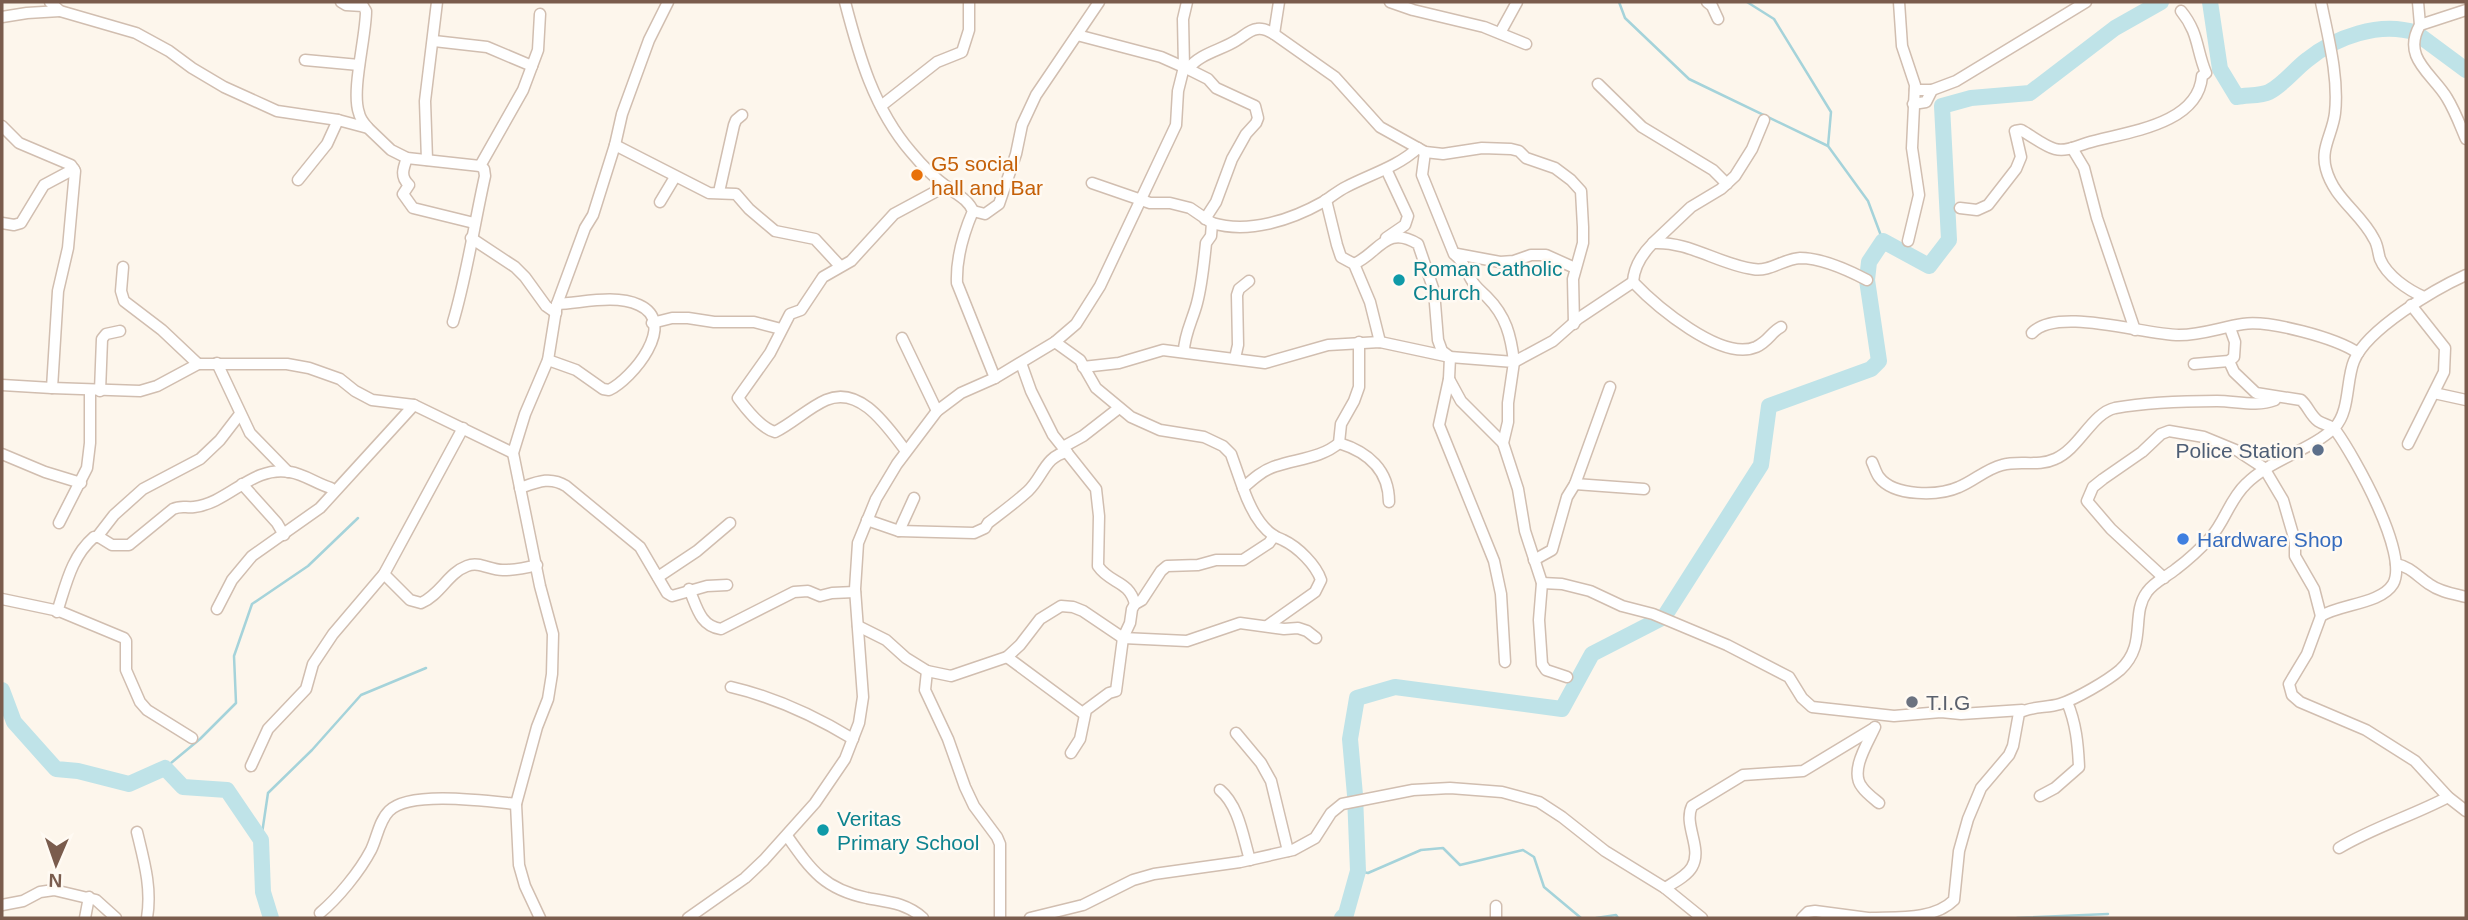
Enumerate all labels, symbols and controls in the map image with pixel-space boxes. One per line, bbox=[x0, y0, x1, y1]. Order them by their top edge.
place label: G5 social hall and Bar bbox=[931, 152, 1043, 199]
marker: G5 social hall and Bar bbox=[909, 167, 925, 183]
place label: Roman Catholic Church bbox=[1413, 257, 1562, 304]
marker: Roman Catholic Church bbox=[1391, 272, 1407, 288]
place label: Police Station bbox=[2176, 439, 2304, 462]
marker: Police Station bbox=[2310, 442, 2326, 458]
place label: Hardware Shop bbox=[2197, 528, 2343, 551]
marker: Hardware Shop bbox=[2175, 531, 2191, 547]
place label: T.I.G bbox=[1926, 691, 1970, 714]
marker: T.I.G bbox=[1904, 694, 1920, 710]
place label: Veritas Primary School bbox=[837, 807, 979, 854]
marker: Veritas Primary School bbox=[815, 822, 831, 838]
north arrow bbox=[21, 829, 91, 899]
text: N bbox=[48, 870, 63, 891]

